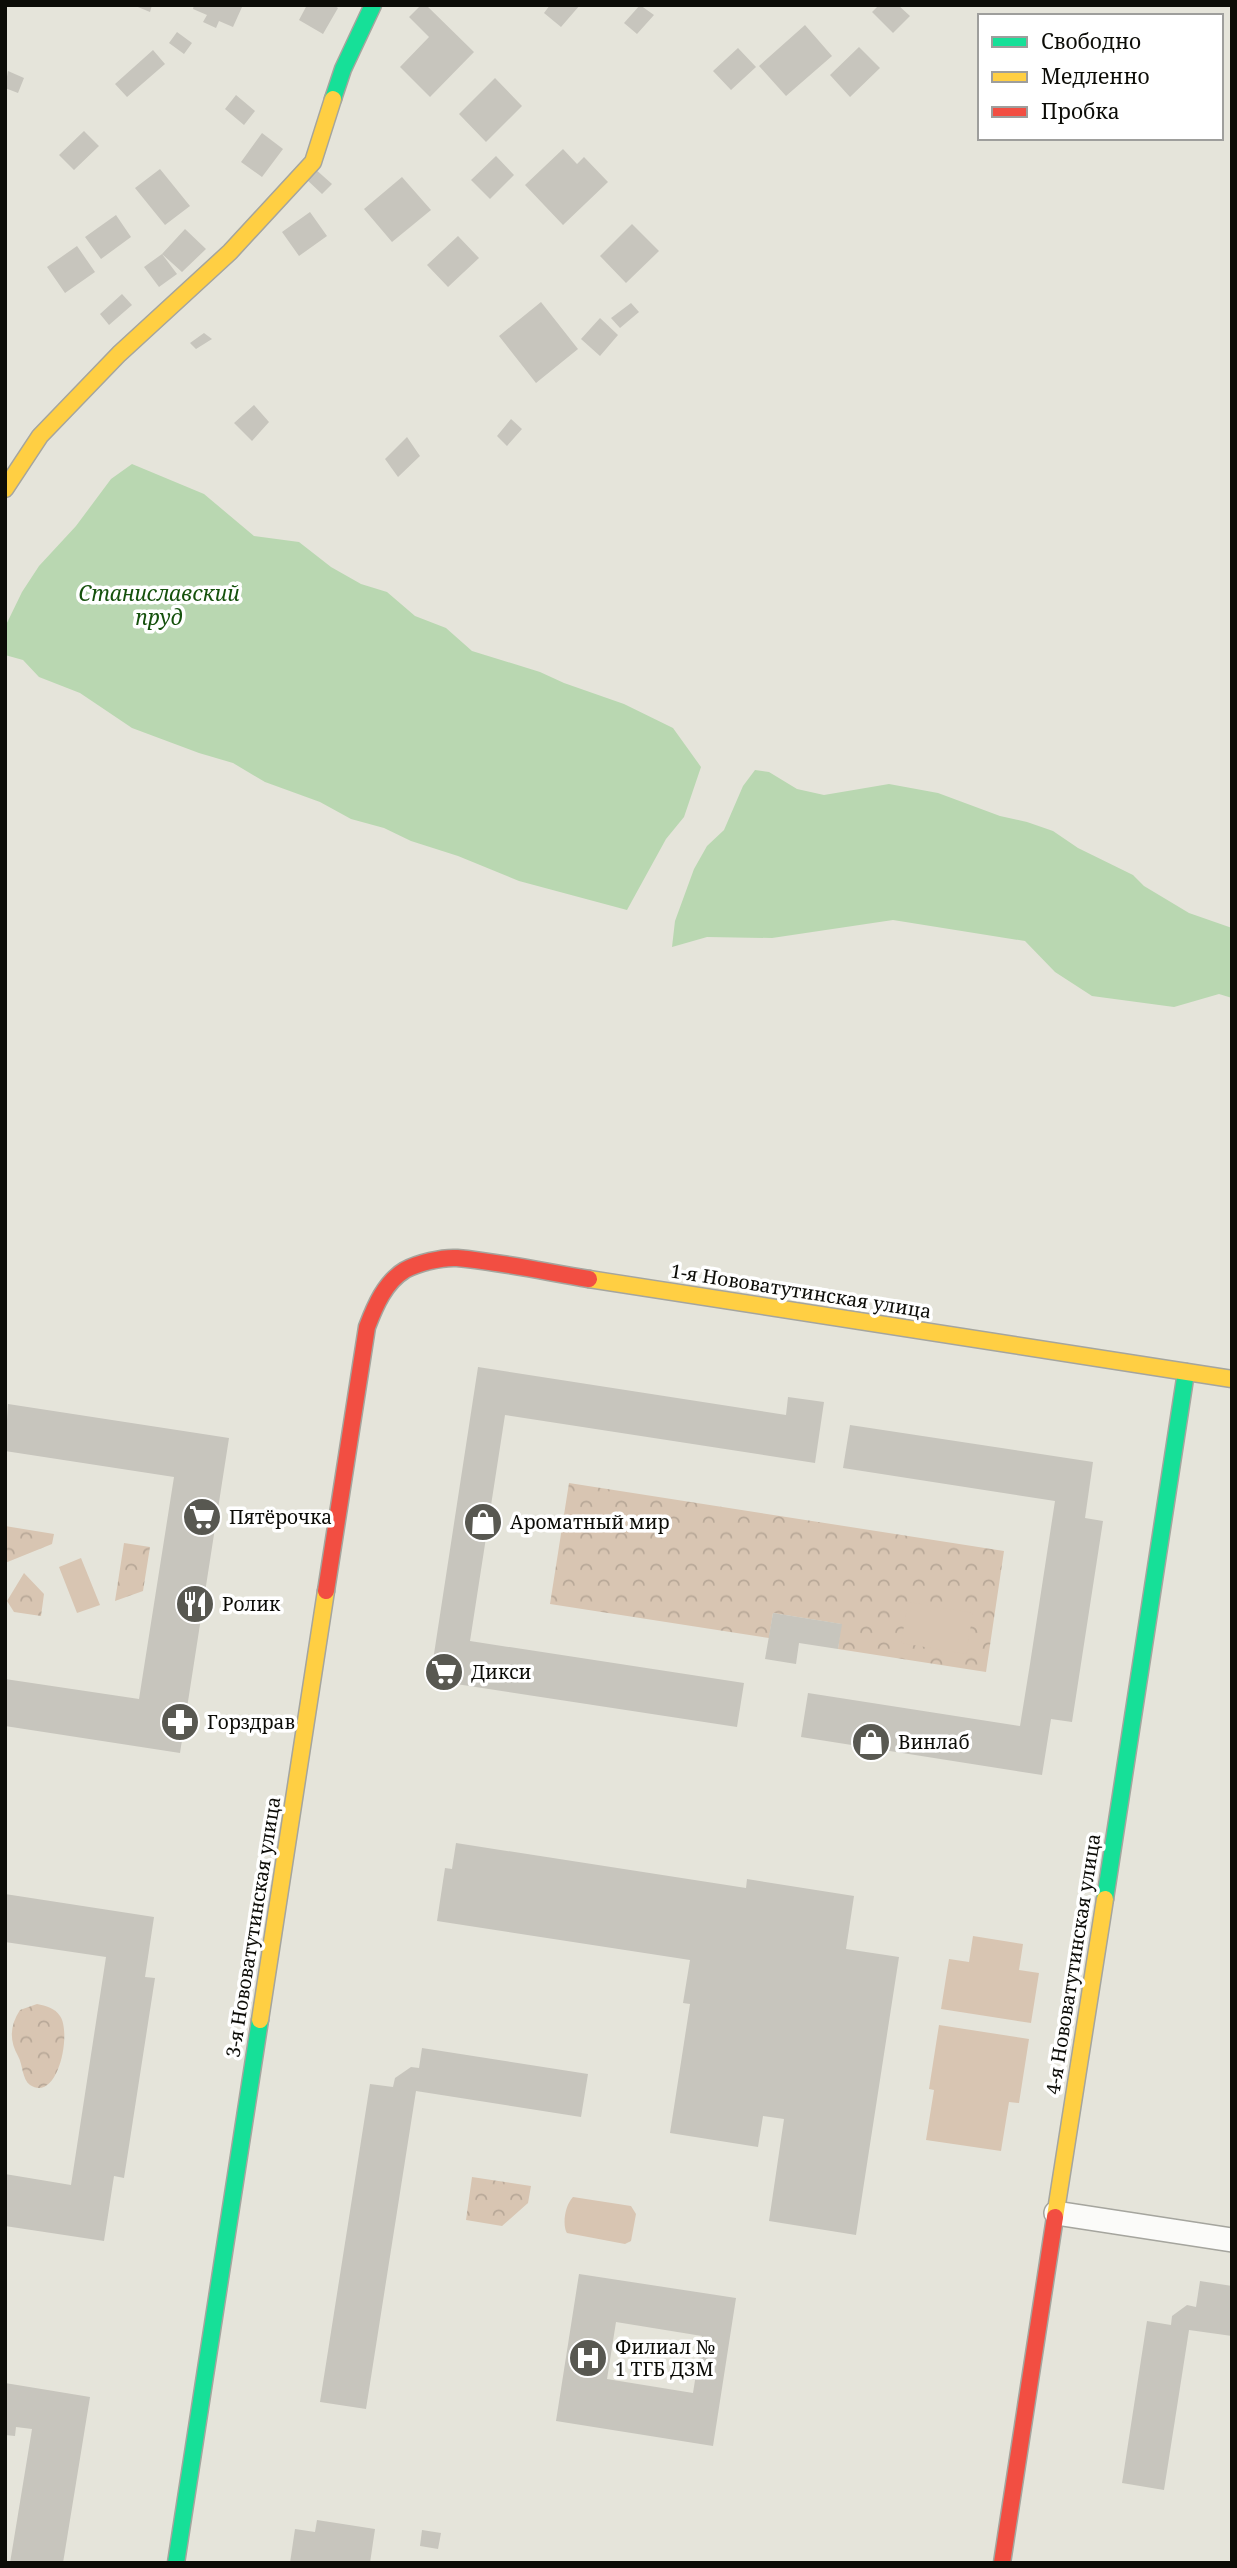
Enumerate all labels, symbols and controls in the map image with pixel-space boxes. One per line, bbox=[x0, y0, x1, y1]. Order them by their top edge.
legend bbox=[978, 14, 1223, 140]
text: Свободно bbox=[1041, 27, 1141, 55]
text: Медленно bbox=[1041, 62, 1150, 90]
text: Пробка bbox=[1041, 97, 1120, 125]
water label: Станиславский пруд bbox=[78, 579, 240, 631]
street label: 1-я Нововатутинская улица bbox=[669, 1258, 933, 1324]
supermarket icon: Пятёрочка bbox=[181, 1496, 223, 1538]
shop icon: Ароматный мир bbox=[462, 1501, 504, 1543]
place label: Пятёрочка bbox=[229, 1504, 332, 1530]
place label: Ароматный мир bbox=[510, 1509, 670, 1535]
restaurant icon: Ролик bbox=[174, 1583, 216, 1625]
place label: Ролик bbox=[222, 1591, 281, 1617]
supermarket icon: Дикси bbox=[423, 1651, 465, 1693]
place label: Дикси bbox=[471, 1659, 532, 1685]
pharmacy icon: Горздрав bbox=[159, 1701, 201, 1743]
place label: Горздрав bbox=[207, 1709, 295, 1735]
shop icon: Винлаб bbox=[850, 1721, 892, 1763]
place label: Винлаб bbox=[898, 1729, 970, 1755]
street label: 3-я Нововатутинская улица bbox=[220, 1795, 286, 2059]
street label: 4-я Нововатутинская улица bbox=[1040, 1832, 1106, 2096]
place label: Филиал № 1 ТГБ ДЗМ bbox=[615, 2334, 716, 2382]
hospital icon: Филиал № 1 ТГБ ДЗМ bbox=[567, 2337, 609, 2379]

